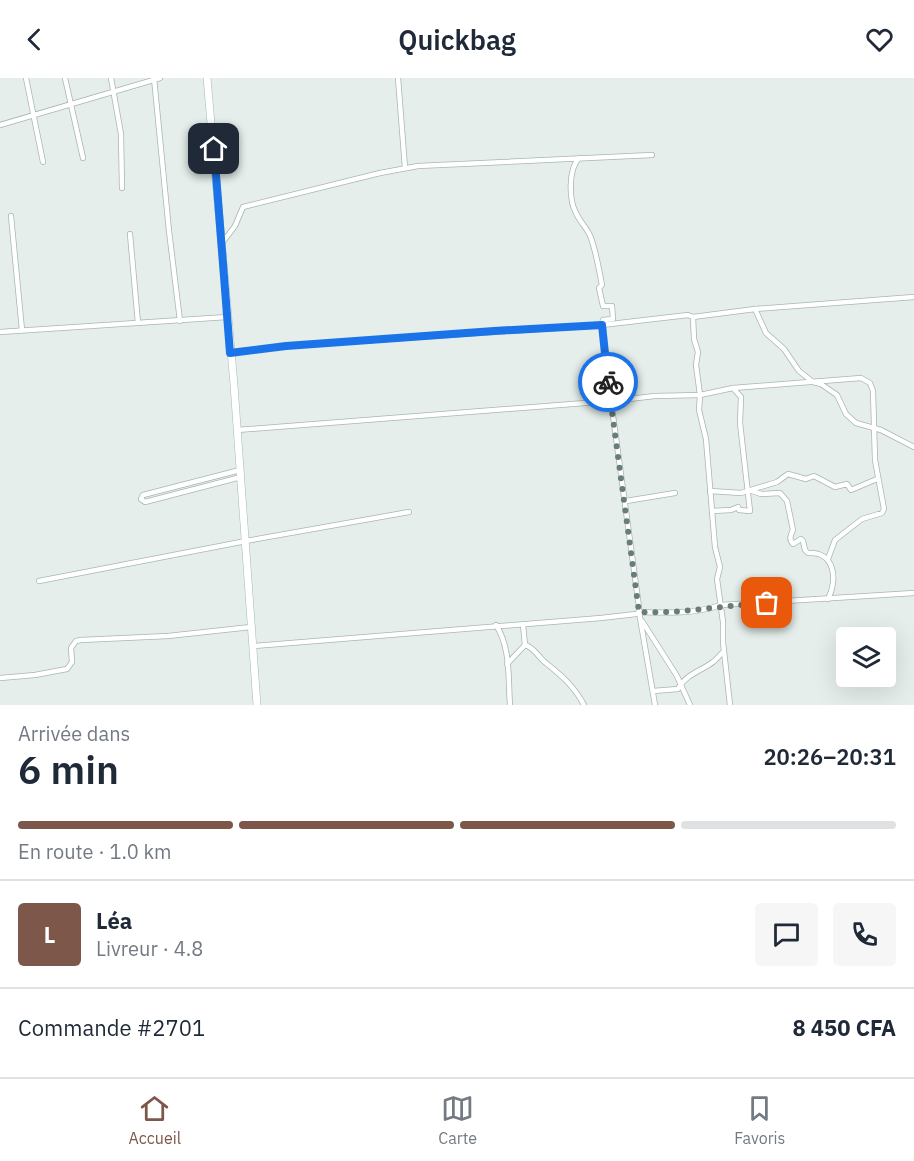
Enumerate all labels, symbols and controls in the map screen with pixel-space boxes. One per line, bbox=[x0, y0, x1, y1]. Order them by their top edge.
text: Quickbag bbox=[398, 22, 516, 57]
icon: back bbox=[18, 23, 51, 56]
icon: heart bbox=[863, 23, 896, 56]
pin bbox=[188, 123, 239, 174]
icon: home bbox=[197, 132, 230, 165]
courier bbox=[578, 352, 638, 412]
icon: bike bbox=[592, 366, 625, 399]
pin bbox=[741, 577, 792, 628]
icon: bag bbox=[750, 586, 783, 619]
map controls bbox=[836, 627, 896, 687]
button: layers bbox=[836, 627, 896, 687]
text: Arrivée dans bbox=[18, 720, 130, 747]
text: 20:26–20:31 bbox=[763, 742, 896, 771]
text: 6 min bbox=[18, 744, 119, 795]
text: En route · 1.0 km bbox=[18, 838, 172, 865]
button: chat bbox=[755, 903, 818, 966]
button: phone bbox=[833, 903, 896, 966]
text: Léa bbox=[96, 906, 132, 935]
text: L bbox=[44, 920, 55, 949]
text: Livreur · 4.8 bbox=[96, 935, 203, 962]
text: Commande #2701 bbox=[18, 1013, 205, 1042]
text: 8 450 CFA bbox=[792, 1013, 896, 1042]
tab: Accueil bbox=[129, 1092, 181, 1148]
tab: Carte bbox=[438, 1092, 477, 1148]
tab: Favoris bbox=[734, 1092, 785, 1148]

